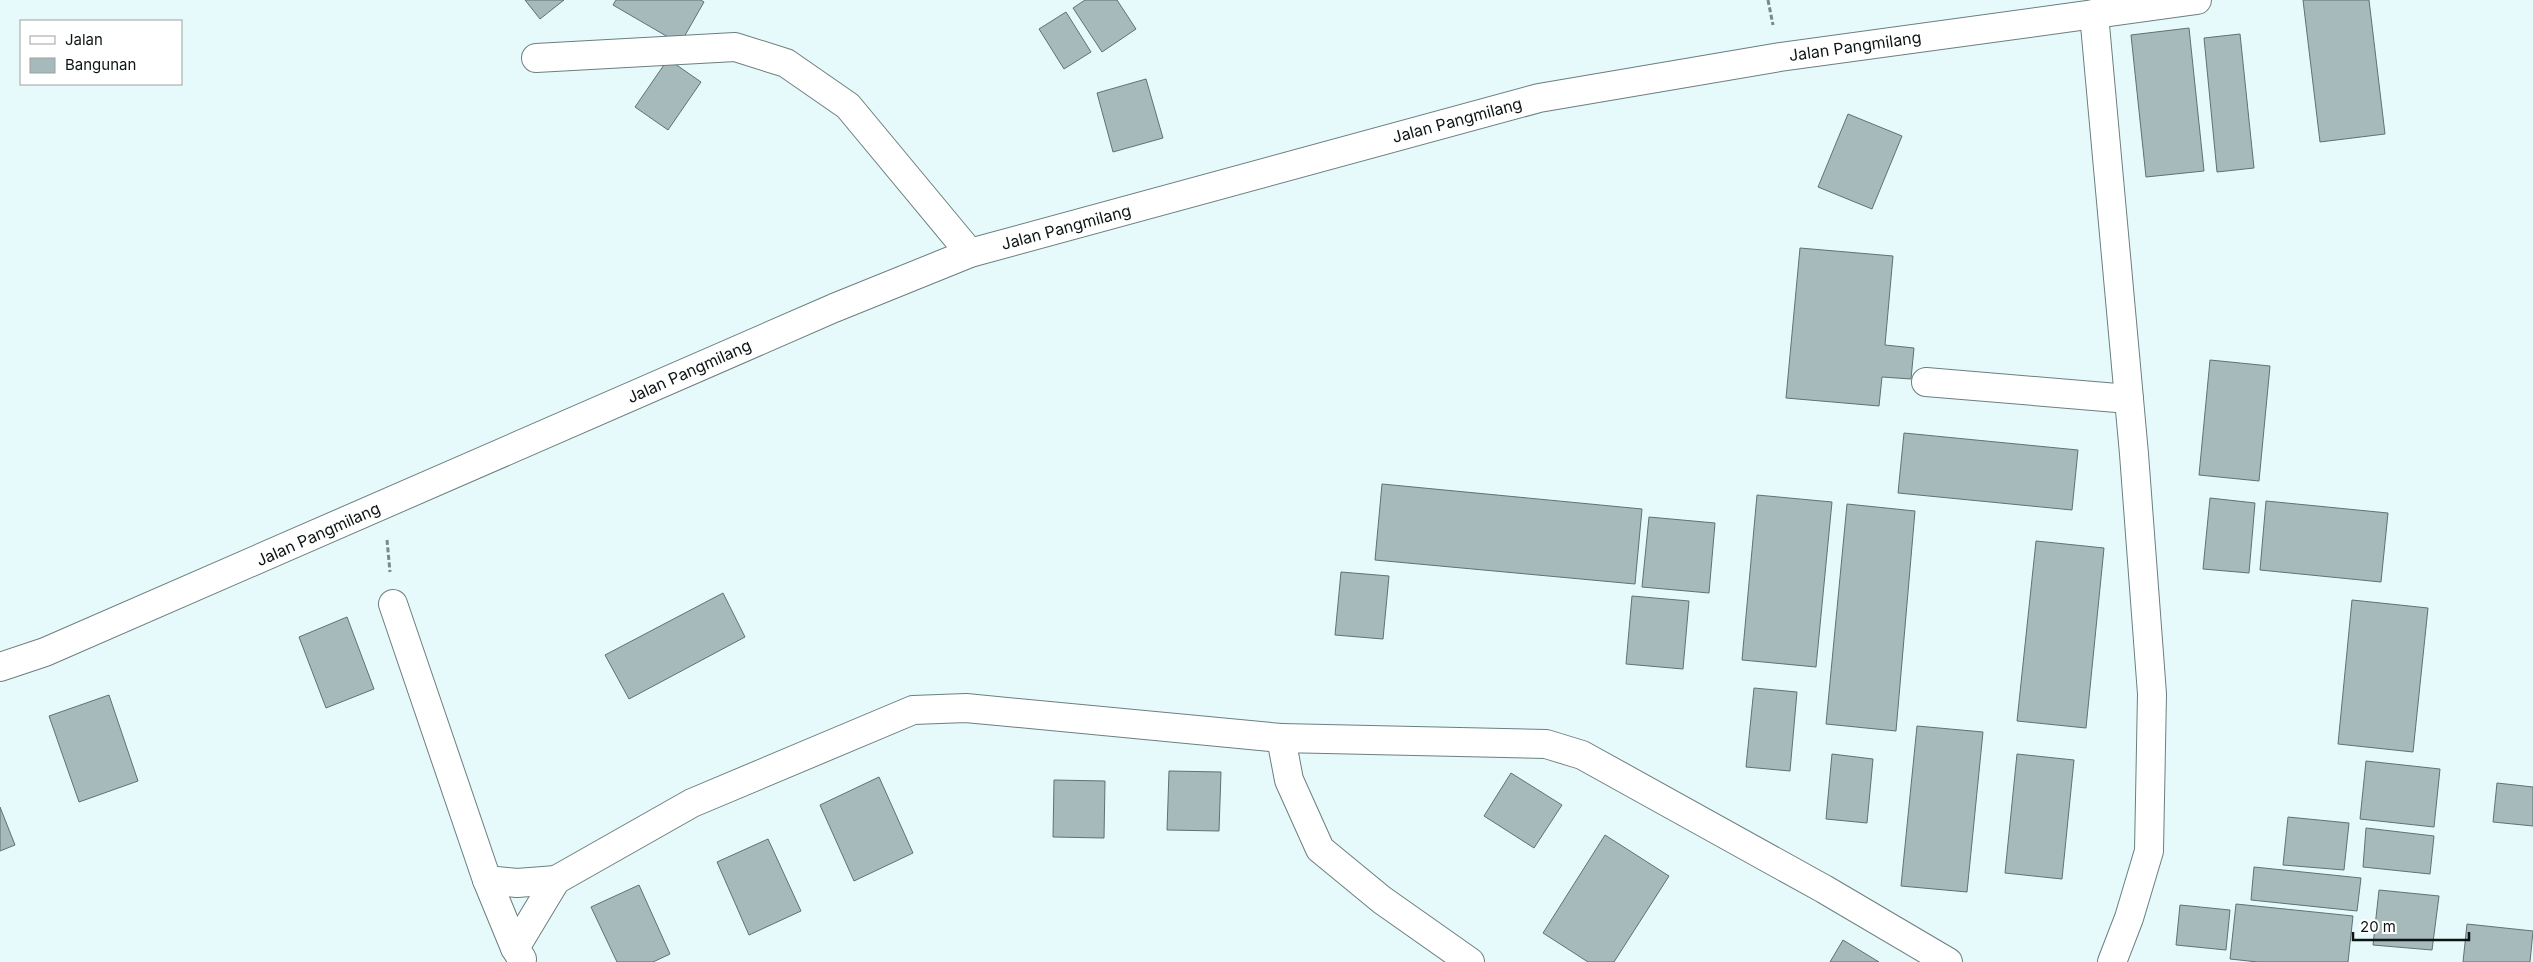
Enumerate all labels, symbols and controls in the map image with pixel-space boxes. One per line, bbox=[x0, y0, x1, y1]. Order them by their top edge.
legend bbox=[20, 20, 182, 85]
street label: Jalan Pangmilang bbox=[1788, 27, 1922, 65]
text: Jalan bbox=[65, 30, 103, 49]
text: Bangunan bbox=[65, 55, 136, 74]
street label: Jalan Pangmilang bbox=[1390, 93, 1524, 147]
street label: Jalan Pangmilang bbox=[999, 200, 1133, 254]
street label: Jalan Pangmilang bbox=[624, 335, 754, 407]
street label: Jalan Pangmilang bbox=[253, 498, 383, 570]
scale bar bbox=[2353, 910, 2469, 942]
text: 20 m bbox=[2360, 917, 2396, 936]

